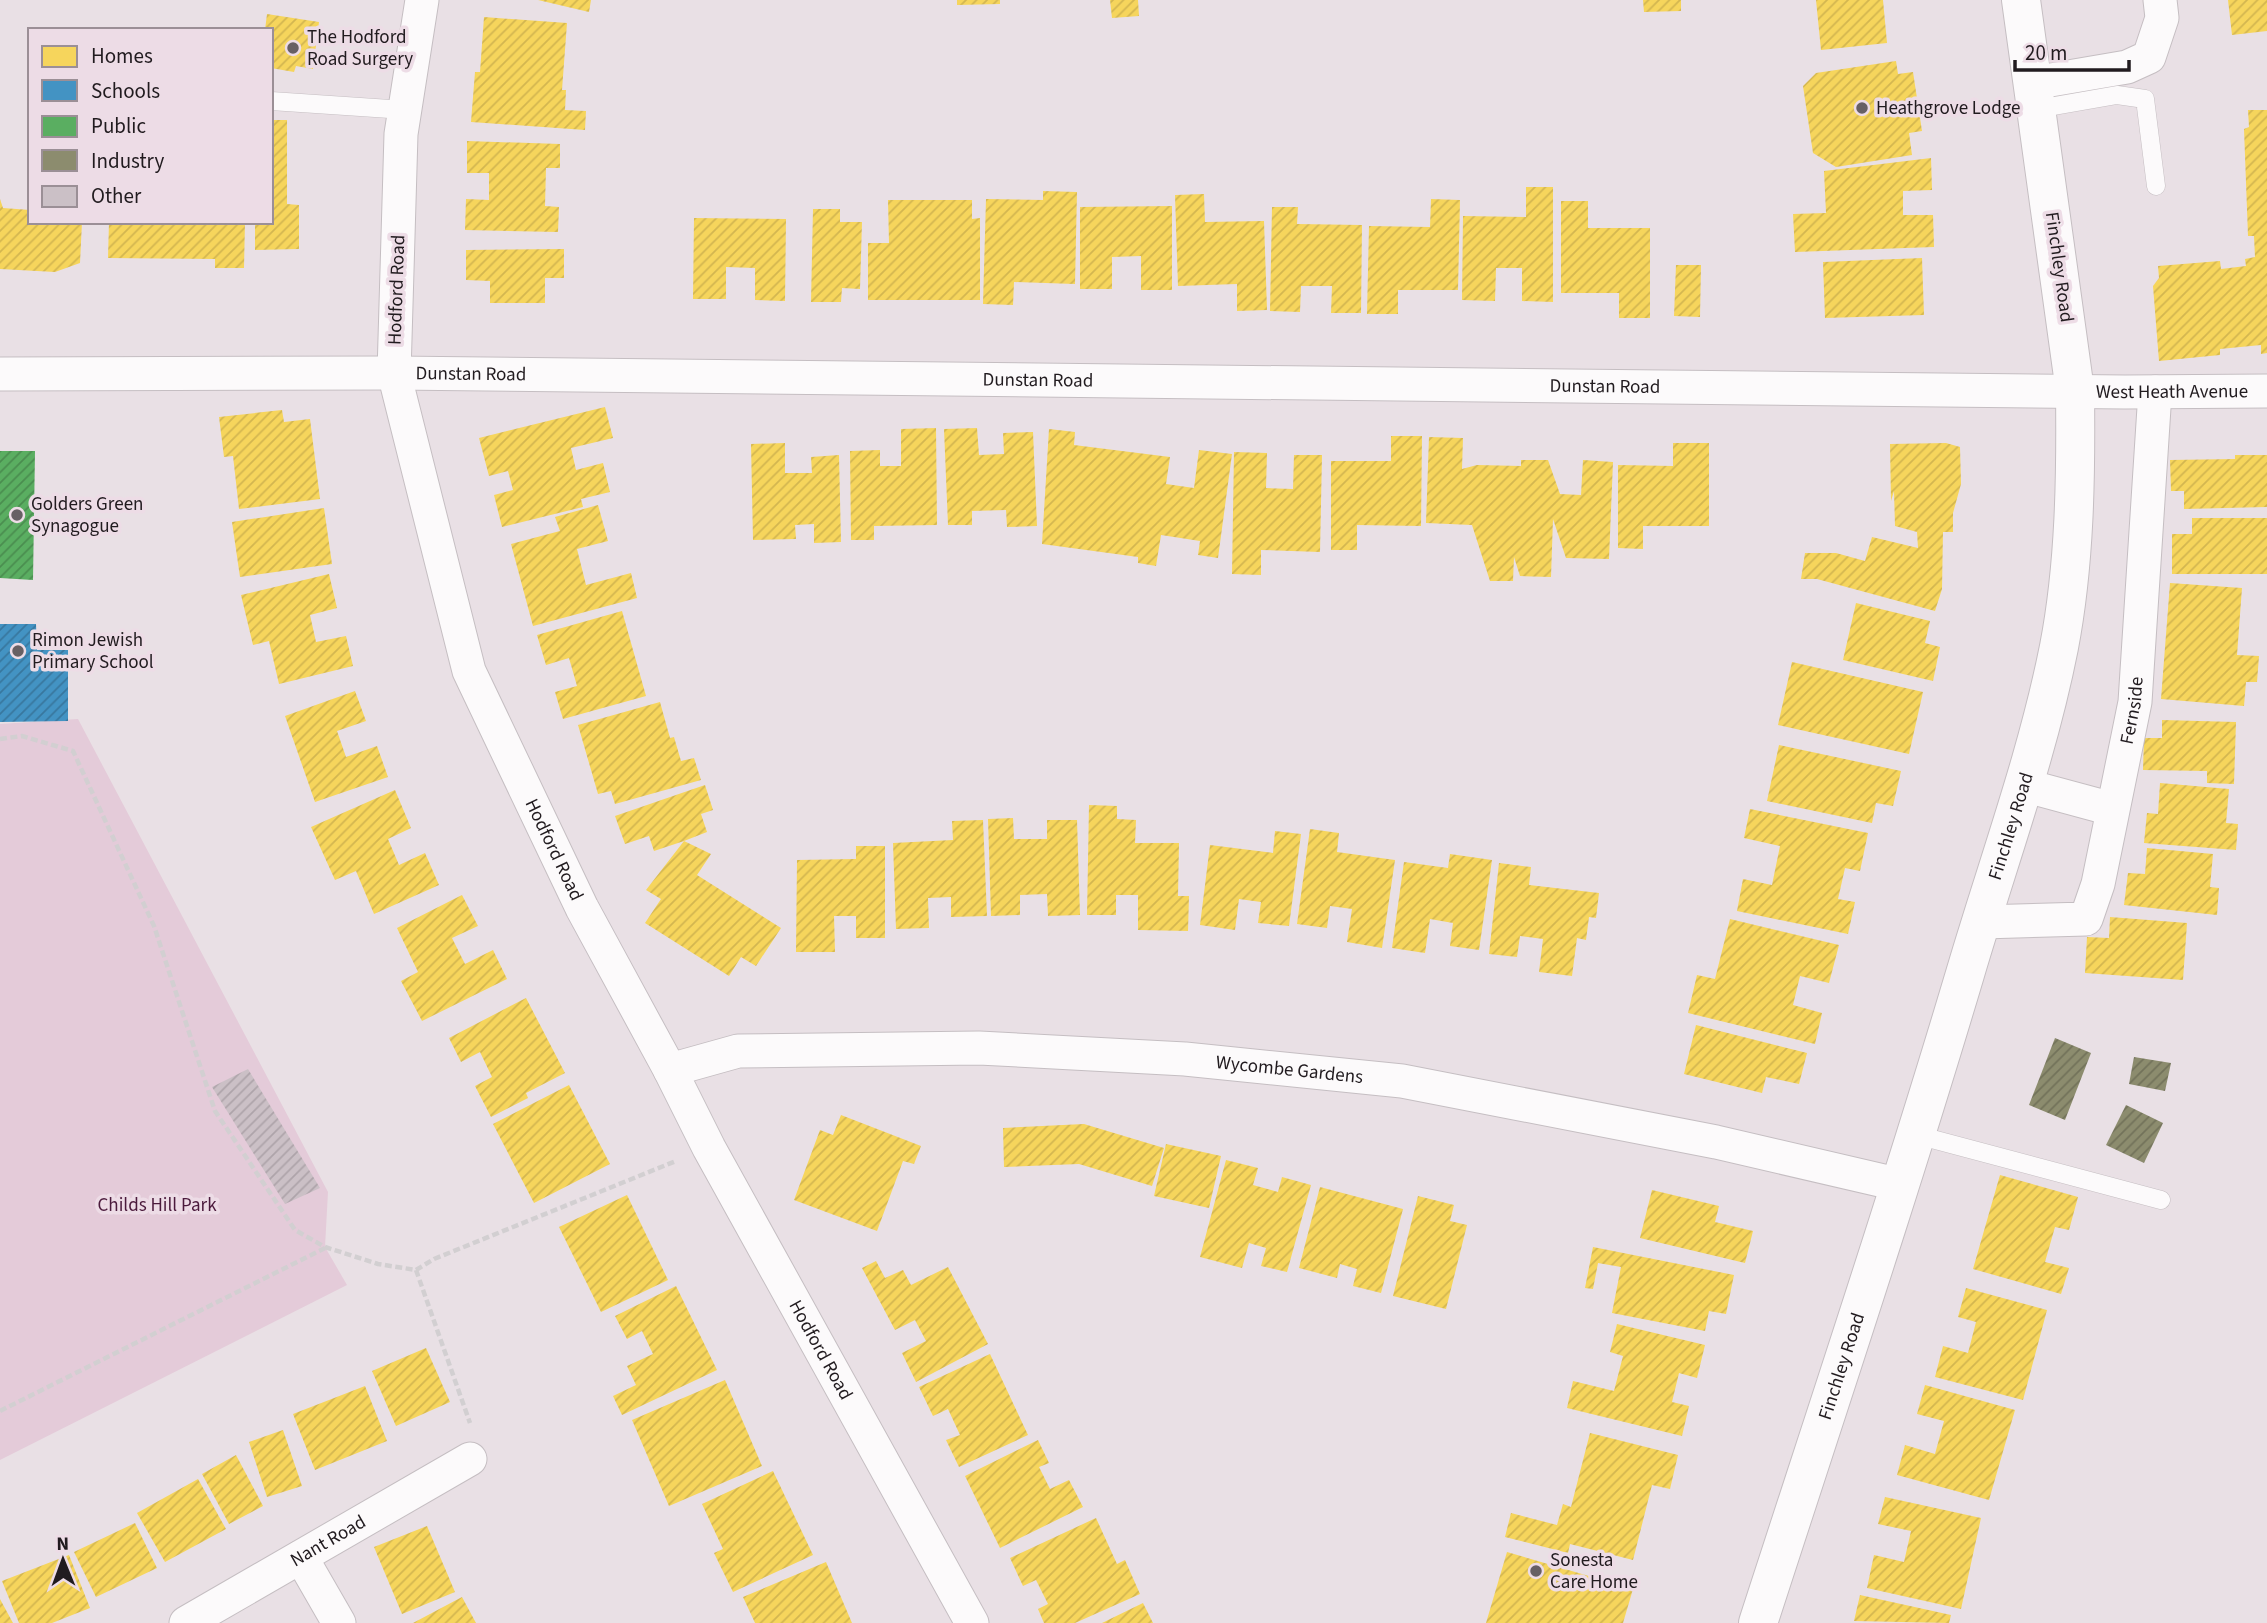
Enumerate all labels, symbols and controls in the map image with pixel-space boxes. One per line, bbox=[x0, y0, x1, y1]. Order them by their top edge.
place label: The Hodford Road Surgery bbox=[307, 24, 413, 73]
legend bbox=[28, 28, 273, 224]
scale bar bbox=[2015, 28, 2129, 72]
text: 20 m bbox=[2025, 38, 2067, 68]
marker: The Hodford Road Surgery bbox=[285, 40, 301, 56]
text: Homes bbox=[91, 41, 153, 71]
text: Schools bbox=[91, 76, 160, 106]
place label: Heathgrove Lodge bbox=[1876, 95, 2020, 122]
marker: Heathgrove Lodge bbox=[1854, 100, 1870, 116]
text: Public bbox=[91, 111, 146, 141]
text: Industry bbox=[91, 146, 164, 176]
text: Other bbox=[91, 181, 142, 211]
street label: Finchley Road bbox=[2038, 210, 2080, 324]
street label: Hodford Road bbox=[382, 234, 412, 346]
street label: Dunstan Road bbox=[416, 360, 526, 388]
street label: Dunstan Road bbox=[982, 366, 1093, 394]
street label: Dunstan Road bbox=[1549, 372, 1660, 400]
street label: West Heath Avenue bbox=[2096, 378, 2248, 406]
place label: Golders Green Synagogue bbox=[31, 491, 144, 540]
marker: Golders Green Synagogue bbox=[9, 507, 25, 523]
place label: Rimon Jewish Primary School bbox=[32, 627, 154, 676]
marker: Rimon Jewish Primary School bbox=[10, 643, 26, 659]
street label: Fernside bbox=[2113, 676, 2150, 747]
street label: Finchley Road bbox=[1981, 769, 2040, 883]
street label: Hodford Road bbox=[518, 794, 590, 905]
street label: Wycombe Gardens bbox=[1215, 1049, 1365, 1090]
park label: Childs Hill Park bbox=[97, 1192, 217, 1219]
street label: Hodford Road bbox=[782, 1295, 859, 1405]
street label: Finchley Road bbox=[1812, 1309, 1872, 1423]
street label: Nant Road bbox=[285, 1508, 371, 1574]
north arrow bbox=[28, 1525, 98, 1595]
text: N bbox=[56, 1531, 69, 1558]
place label: Sonesta Care Home bbox=[1550, 1547, 1638, 1596]
marker: Sonesta Care Home bbox=[1528, 1563, 1544, 1579]

